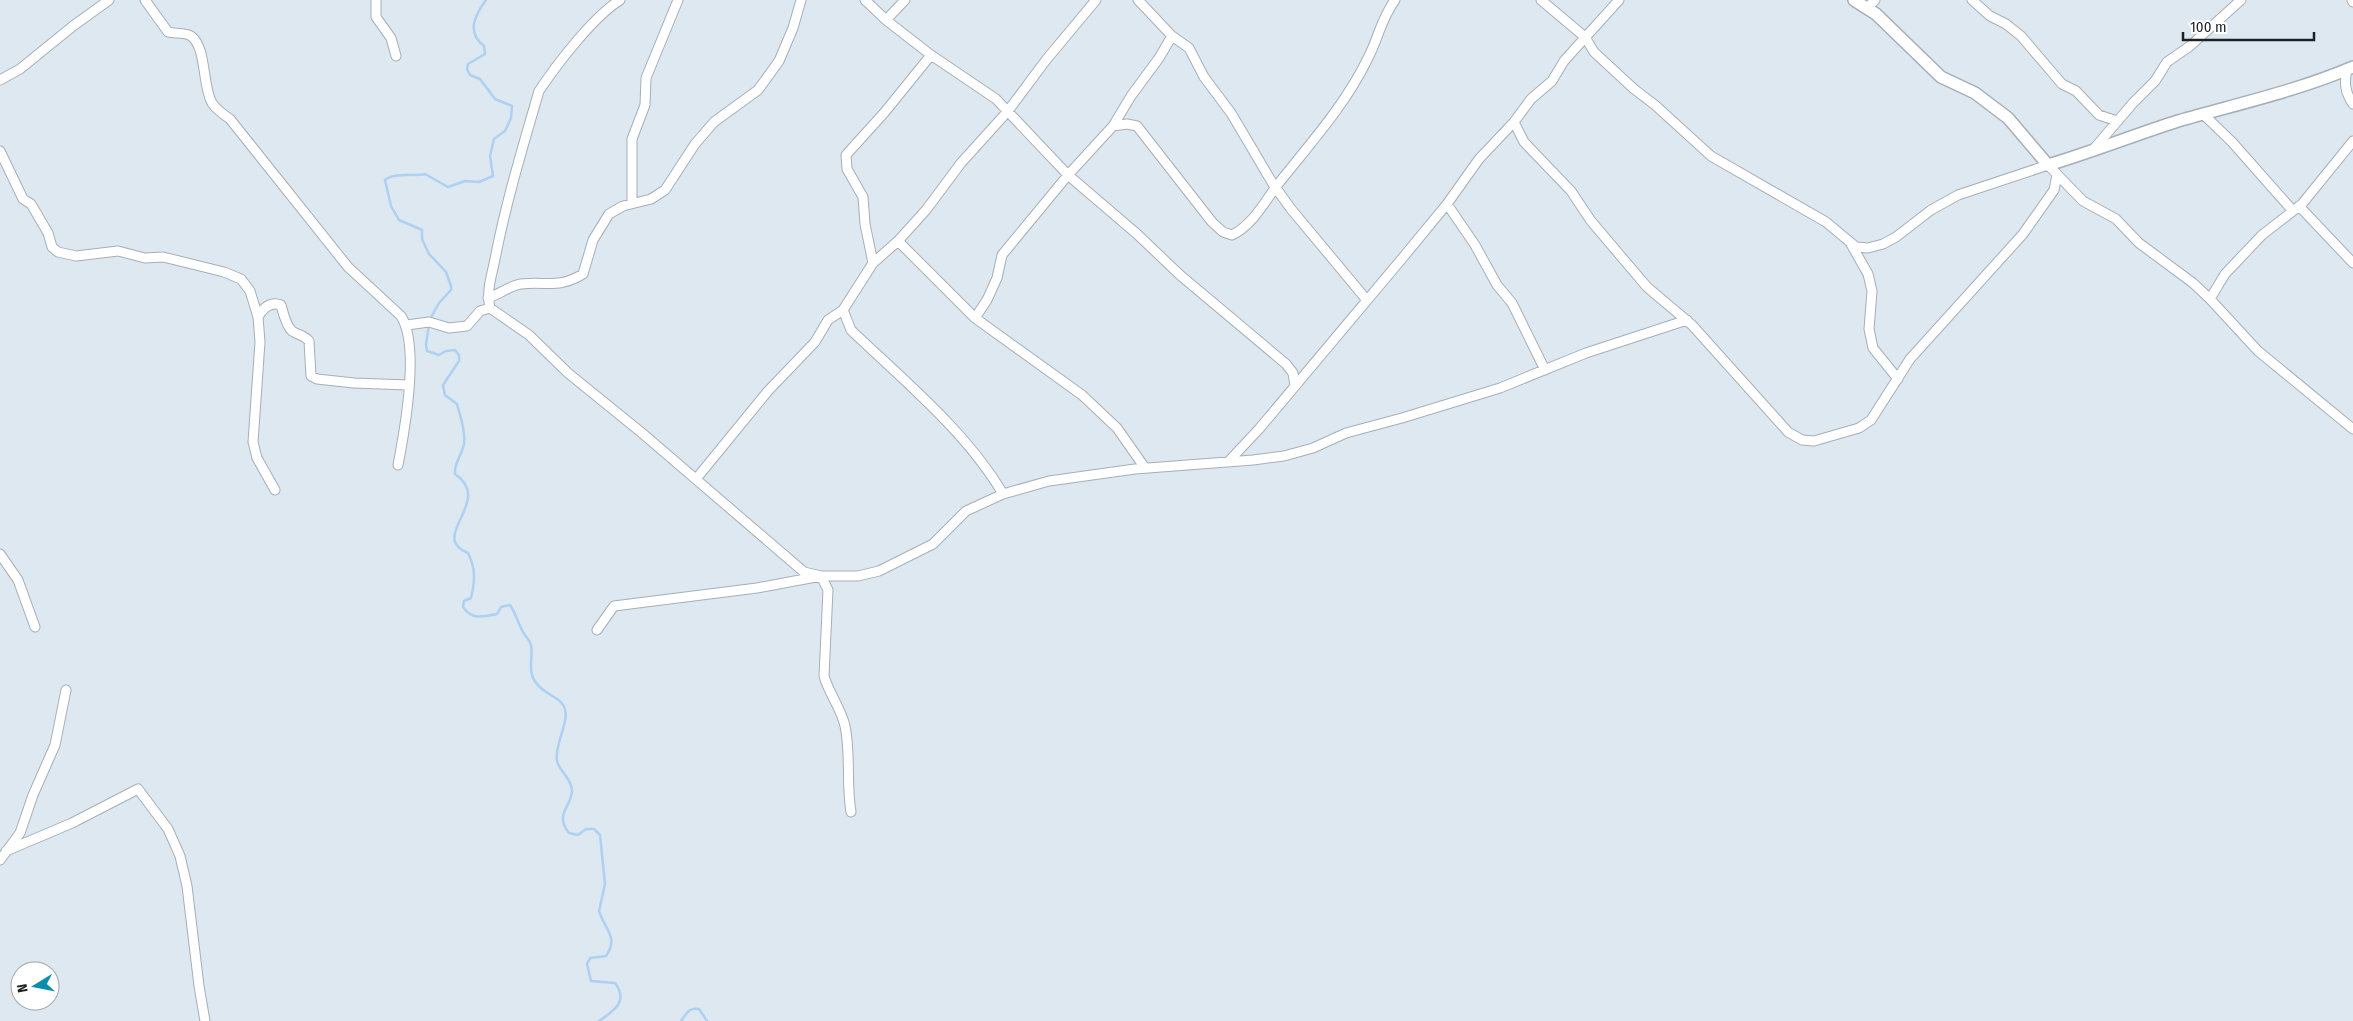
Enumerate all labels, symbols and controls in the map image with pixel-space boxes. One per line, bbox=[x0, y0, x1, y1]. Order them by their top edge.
scale bar bbox=[2183, 10, 2314, 42]
text: 100 m bbox=[2190, 18, 2227, 36]
north arrow bbox=[10, 961, 60, 1011]
text: N bbox=[14, 983, 32, 994]

